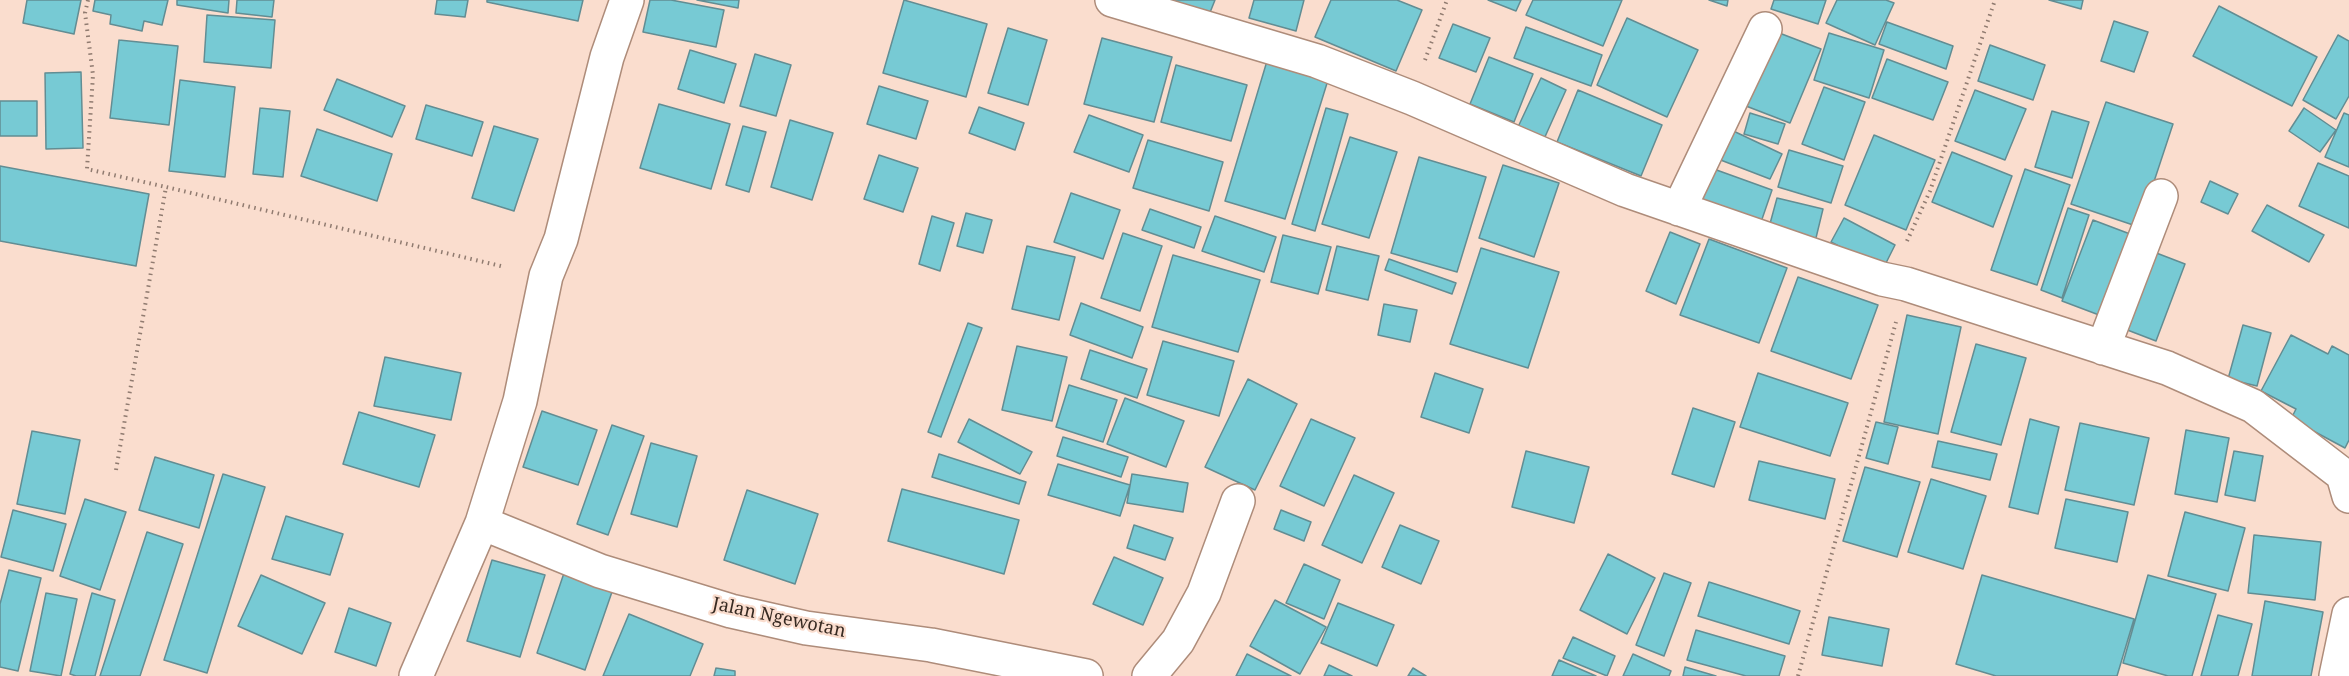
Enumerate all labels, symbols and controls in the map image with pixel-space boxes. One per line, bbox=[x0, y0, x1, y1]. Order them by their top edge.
street label: Jalan Ngewotan bbox=[710, 593, 848, 643]

